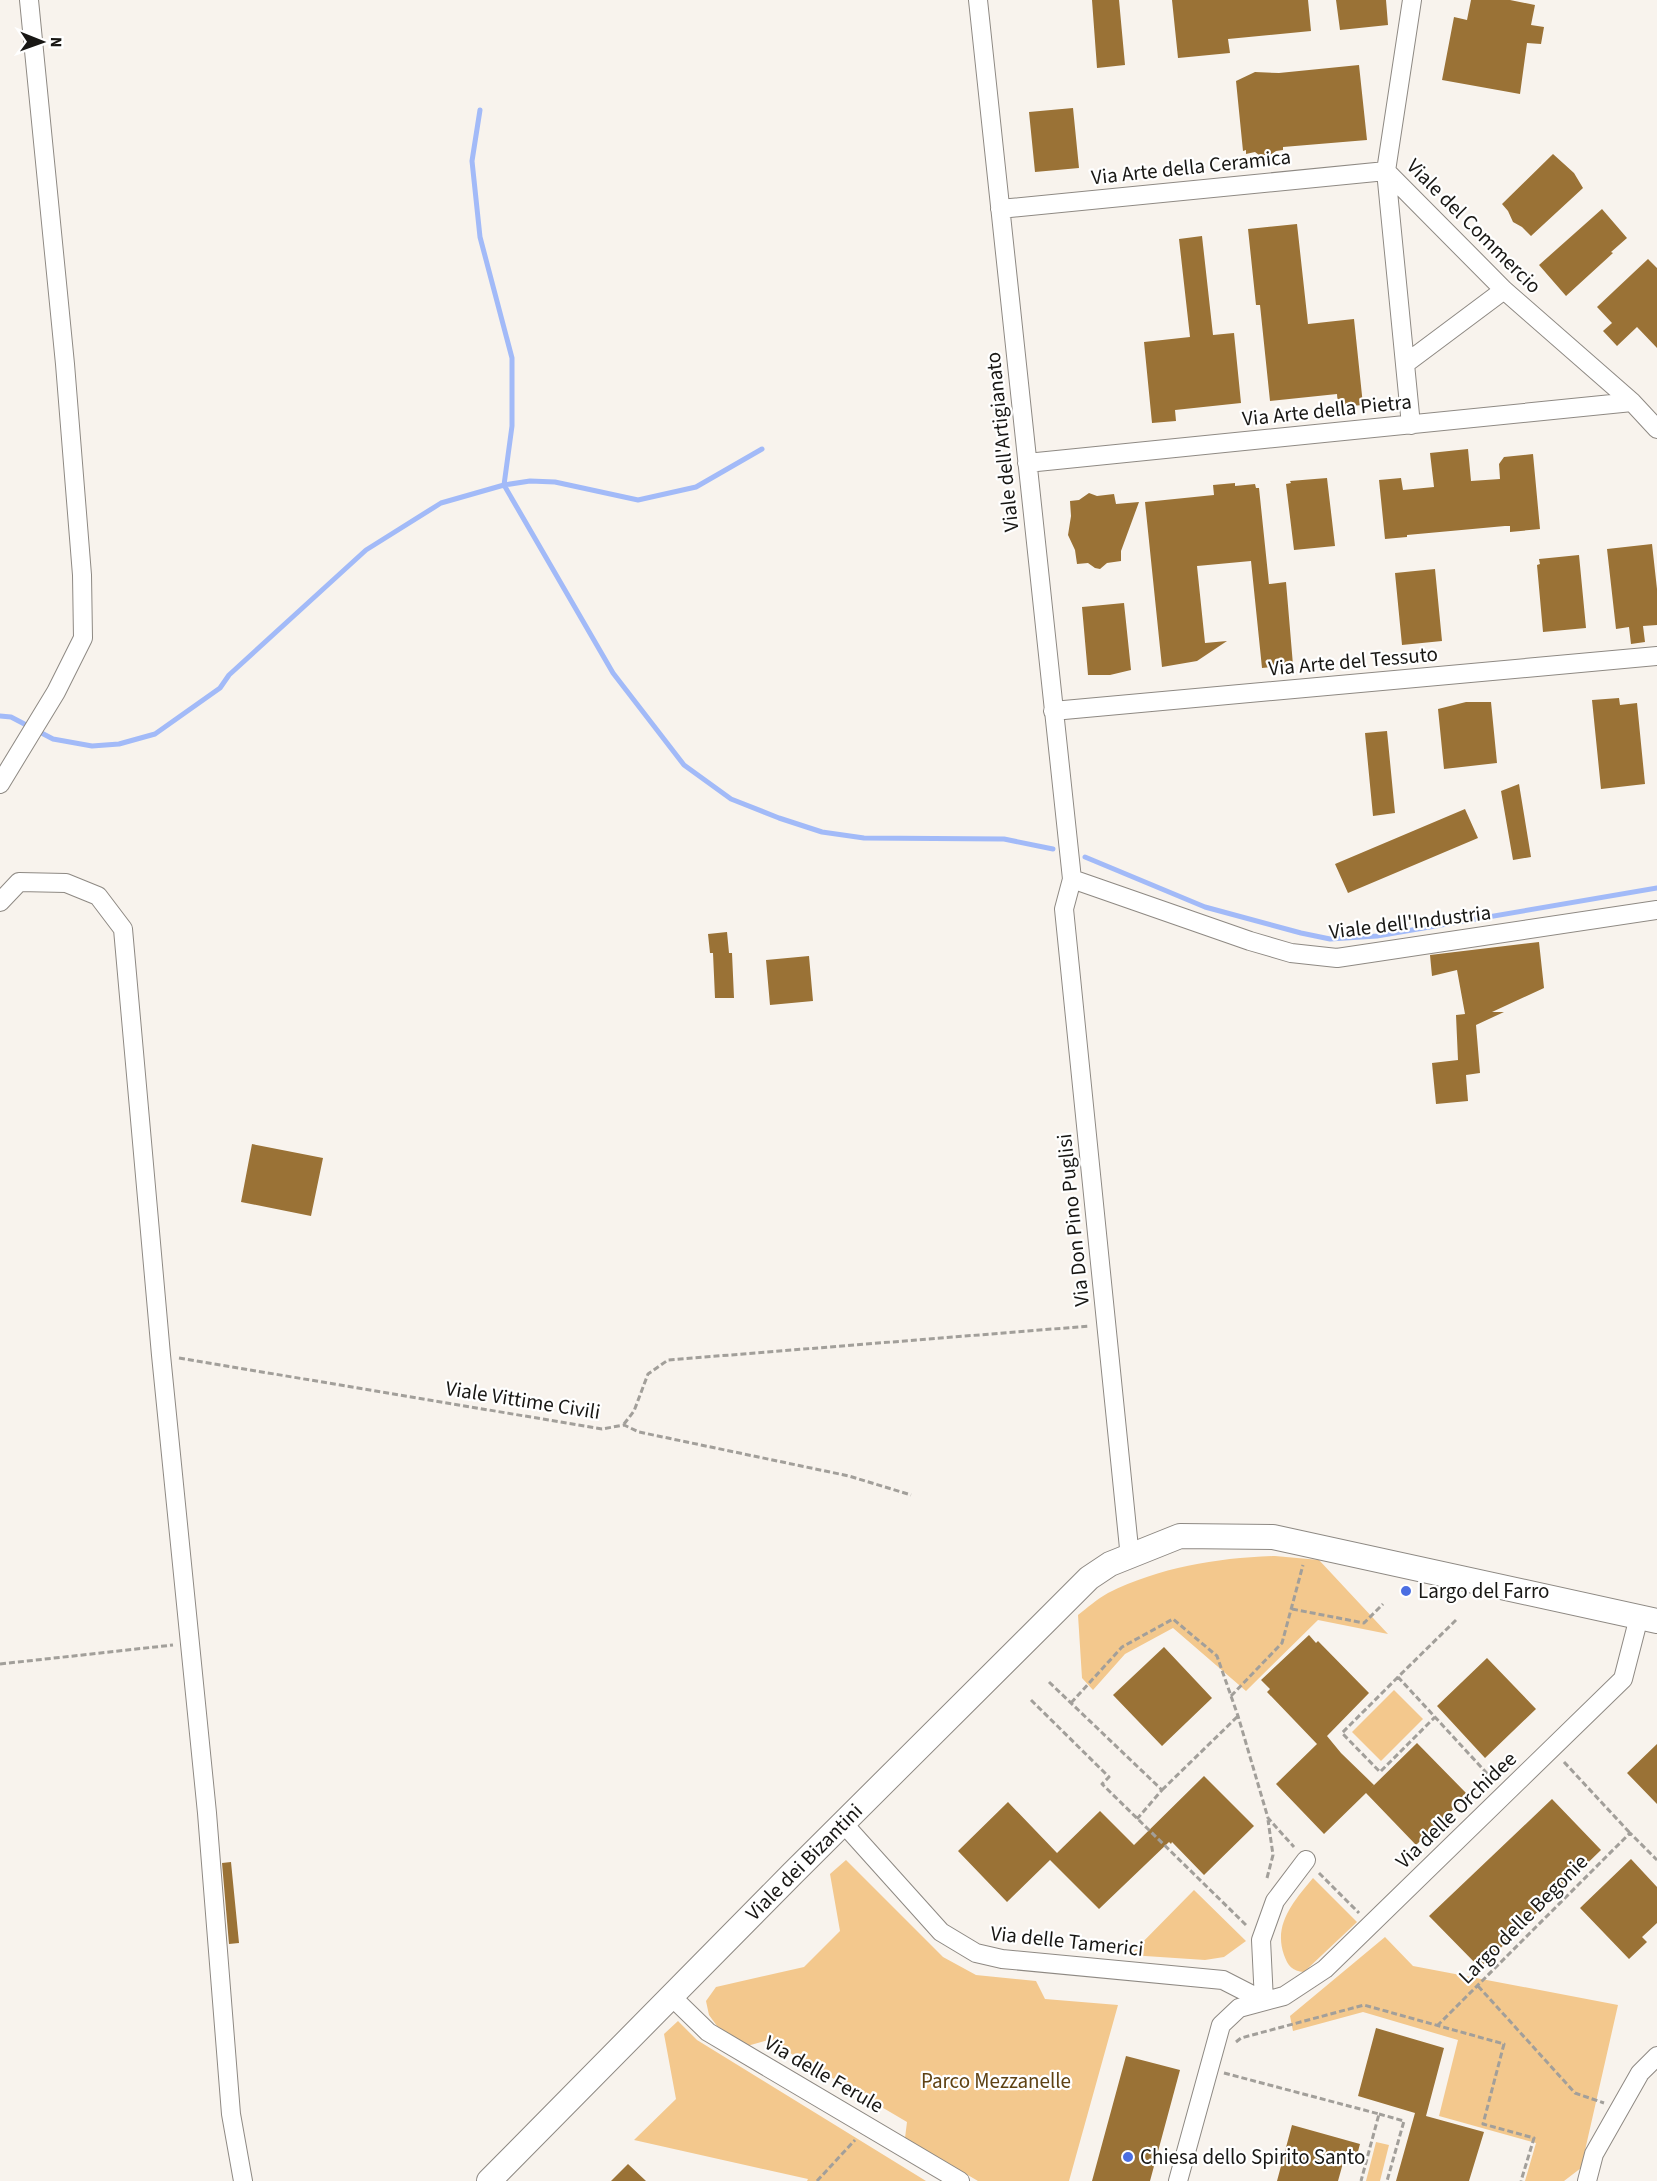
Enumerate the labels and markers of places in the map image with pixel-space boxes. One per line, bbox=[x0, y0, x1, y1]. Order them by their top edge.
place label: Largo del Farro bbox=[1418, 1576, 1549, 1606]
marker: Largo del Farro bbox=[1399, 1584, 1413, 1598]
place label: Chiesa dello Spirito Santo bbox=[1140, 2142, 1365, 2172]
marker: Chiesa dello Spirito Santo bbox=[1121, 2150, 1135, 2164]

